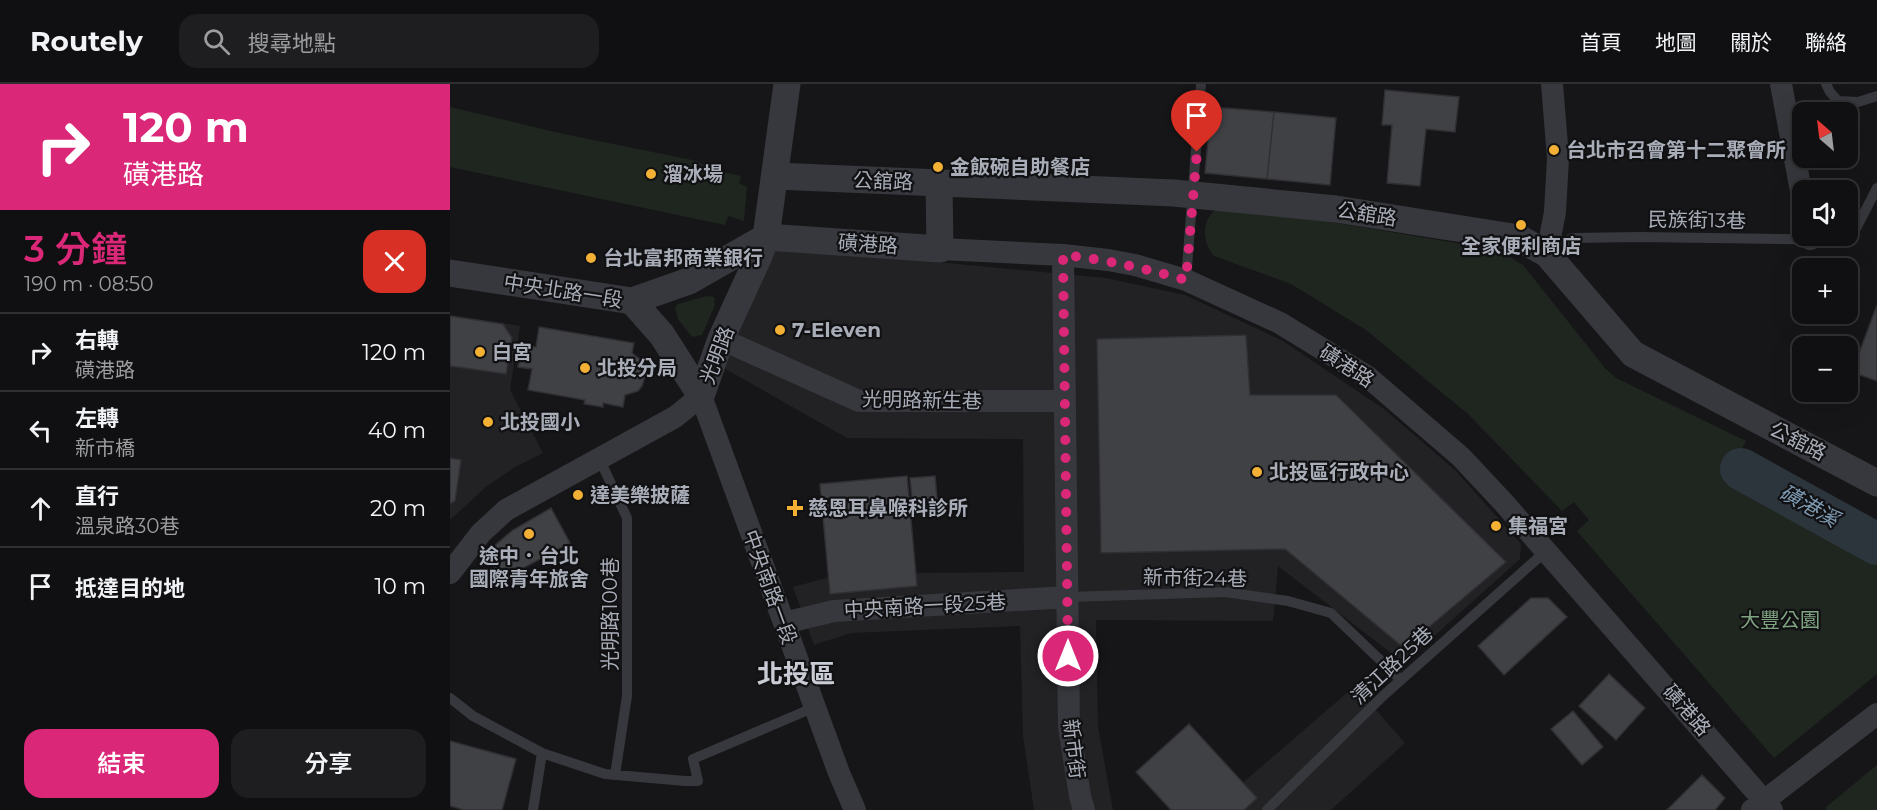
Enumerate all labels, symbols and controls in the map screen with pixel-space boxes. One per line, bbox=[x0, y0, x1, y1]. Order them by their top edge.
search box bbox=[179, 14, 599, 68]
text: Routely bbox=[30, 24, 143, 58]
icon: search bbox=[200, 25, 233, 58]
text: 搜尋地點 bbox=[248, 30, 336, 57]
text: 首頁 bbox=[1580, 30, 1622, 55]
text: 地圖 bbox=[1655, 30, 1697, 55]
text: 關於 bbox=[1730, 30, 1772, 55]
text: 聯絡 bbox=[1805, 30, 1847, 55]
pin bbox=[1171, 90, 1222, 152]
icon: arrive bbox=[1180, 99, 1213, 132]
text: 120 m bbox=[123, 101, 249, 153]
north arrow bbox=[1792, 102, 1858, 168]
map controls bbox=[1792, 102, 1858, 402]
icon: right bbox=[24, 108, 102, 186]
place label: 台北市召會第十二聚會所 bbox=[1566, 138, 1786, 162]
marker: 台北市召會第十二聚會所 bbox=[1547, 143, 1561, 157]
place label: 金飯碗自助餐店 bbox=[950, 155, 1090, 179]
text: 磺港路 bbox=[123, 158, 204, 191]
marker: 金飯碗自助餐店 bbox=[931, 160, 945, 174]
place label: 溜冰場 bbox=[663, 162, 723, 186]
marker: 溜冰場 bbox=[644, 167, 658, 181]
street label: 公舘路 bbox=[853, 168, 913, 194]
button: sound bbox=[1792, 180, 1858, 246]
street label: 公舘路 bbox=[1335, 197, 1399, 231]
street label: 民族街13巷 bbox=[1648, 207, 1746, 233]
marker: 全家便利商店 bbox=[1514, 218, 1528, 232]
text: 3 分鐘 bbox=[24, 227, 127, 271]
button: close bbox=[363, 230, 426, 293]
street label: 磺港路 bbox=[837, 230, 899, 258]
place label: 全家便利商店 bbox=[1461, 234, 1581, 258]
place label: 台北富邦商業銀行 bbox=[603, 246, 763, 270]
marker: 台北富邦商業銀行 bbox=[584, 251, 598, 265]
button: + bbox=[1792, 258, 1858, 324]
street label: 中央北路一段 bbox=[502, 270, 624, 312]
text: 190 m · 08:50 bbox=[24, 272, 153, 296]
place label: 7-Eleven bbox=[792, 318, 881, 342]
street label: 光明路 bbox=[695, 323, 739, 387]
marker: 7-Eleven bbox=[773, 323, 787, 337]
text: 右轉 bbox=[75, 327, 119, 354]
icon: right bbox=[24, 336, 57, 369]
button: − bbox=[1792, 336, 1858, 402]
text: 120 m bbox=[362, 339, 426, 366]
place label: 白宮 bbox=[492, 340, 532, 364]
street label: 磺港路 bbox=[1315, 340, 1379, 392]
marker: 白宮 bbox=[473, 345, 487, 359]
place label: 北投分局 bbox=[597, 356, 677, 380]
text: 磺港路 bbox=[75, 358, 135, 382]
marker: 北投分局 bbox=[578, 361, 592, 375]
street label: 光明路新生巷 bbox=[862, 387, 982, 413]
text: 左轉 bbox=[75, 405, 119, 432]
place label: 北投國小 bbox=[500, 410, 580, 434]
icon: left bbox=[24, 414, 57, 447]
marker: 北投國小 bbox=[481, 415, 495, 429]
text: 40 m bbox=[368, 417, 426, 444]
street label: 公舘路 bbox=[1766, 417, 1830, 465]
text: 新市橋 bbox=[75, 436, 135, 460]
place label: 北投區行政中心 bbox=[1269, 460, 1409, 484]
marker: 北投區行政中心 bbox=[1250, 465, 1264, 479]
water label: 磺港溪 bbox=[1776, 479, 1845, 533]
text: 直行 bbox=[75, 483, 119, 510]
place label: 達美樂披薩 bbox=[590, 483, 690, 507]
marker: 達美樂披薩 bbox=[571, 488, 585, 502]
icon: ahead bbox=[24, 492, 57, 525]
text: 20 m bbox=[370, 495, 426, 522]
place label: 慈恩耳鼻喉科診所 bbox=[808, 496, 968, 520]
marker: 慈恩耳鼻喉科診所 bbox=[786, 499, 804, 517]
text: 溫泉路30巷 bbox=[75, 514, 180, 538]
place label: 集福宮 bbox=[1508, 514, 1568, 538]
marker: 集福宮 bbox=[1489, 519, 1503, 533]
marker: 途中．台北 國際青年旅舍 bbox=[522, 527, 536, 541]
street label: 中央南路一段 bbox=[738, 527, 802, 647]
place label: 途中．台北 國際青年旅舍 bbox=[469, 544, 589, 591]
street label: 光明路100巷 bbox=[598, 557, 622, 671]
street label: 新市街24巷 bbox=[1143, 565, 1247, 591]
icon: arrive bbox=[24, 570, 57, 603]
text: 10 m bbox=[374, 573, 426, 600]
text: 抵達目的地 bbox=[75, 575, 185, 602]
street label: 中央南路一段25巷 bbox=[843, 590, 1007, 622]
park label: 大豐公園 bbox=[1740, 608, 1820, 632]
street label: 清江路25巷 bbox=[1346, 621, 1438, 709]
position arrow bbox=[1036, 624, 1100, 688]
district label: 北投區 bbox=[757, 658, 835, 690]
street label: 磺港路 bbox=[1658, 679, 1716, 741]
street label: 新市街 bbox=[1058, 718, 1090, 780]
button: 結束 bbox=[24, 729, 219, 798]
button: 分享 bbox=[231, 729, 426, 798]

